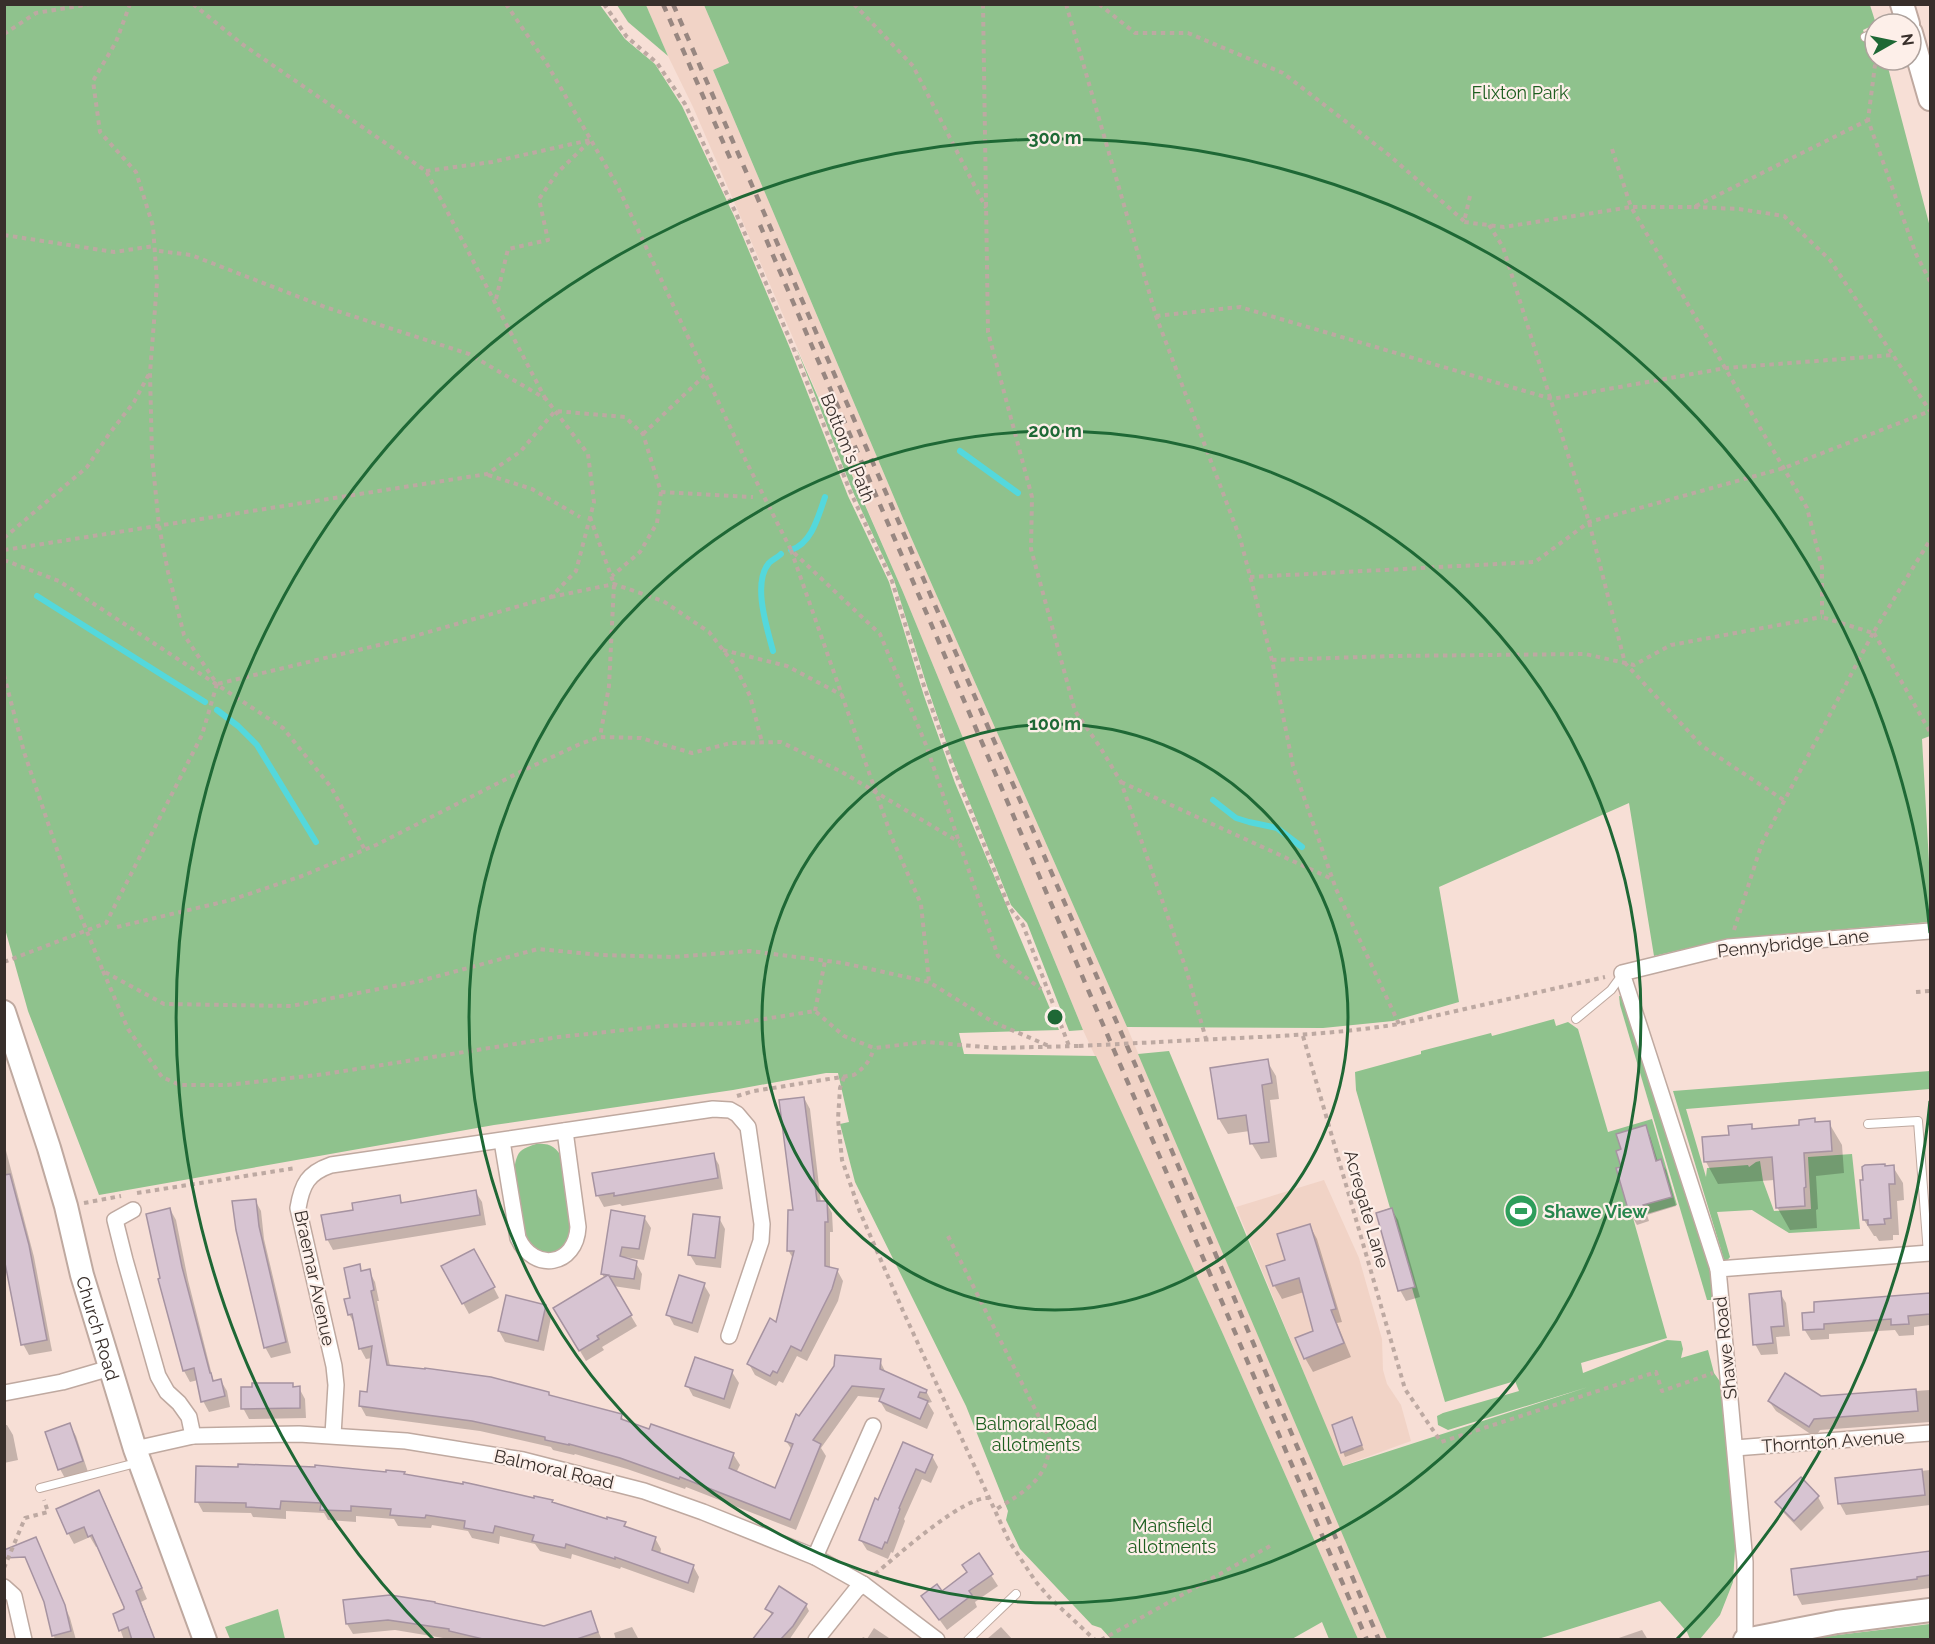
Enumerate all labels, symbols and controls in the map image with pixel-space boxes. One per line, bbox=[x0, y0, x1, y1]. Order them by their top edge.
north arrow bbox=[1863, 12, 1923, 72]
text: N bbox=[1897, 32, 1918, 47]
park label: Flixton Park bbox=[1472, 82, 1569, 103]
text: 300 m bbox=[1028, 127, 1082, 148]
street label: Bottom's Path bbox=[817, 390, 879, 506]
text: 200 m bbox=[1028, 420, 1082, 441]
text: 100 m bbox=[1029, 713, 1081, 734]
street label: Pennybridge Lane bbox=[1716, 925, 1870, 961]
centre of rings bbox=[1045, 1007, 1065, 1027]
street label: Acregate Lane bbox=[1340, 1148, 1394, 1271]
sports icon: Shawe View bbox=[1503, 1193, 1539, 1229]
place label: Shawe View bbox=[1544, 1201, 1648, 1222]
street label: Braemar Avenue bbox=[290, 1208, 340, 1348]
street label: Church Road bbox=[72, 1273, 124, 1383]
street label: Shawe Road bbox=[1709, 1295, 1741, 1401]
park label: Balmoral Road allotments bbox=[975, 1413, 1097, 1455]
street label: Thornton Avenue bbox=[1761, 1426, 1906, 1456]
street label: Balmoral Road bbox=[492, 1445, 616, 1493]
park label: Mansfield allotments bbox=[1128, 1515, 1217, 1557]

